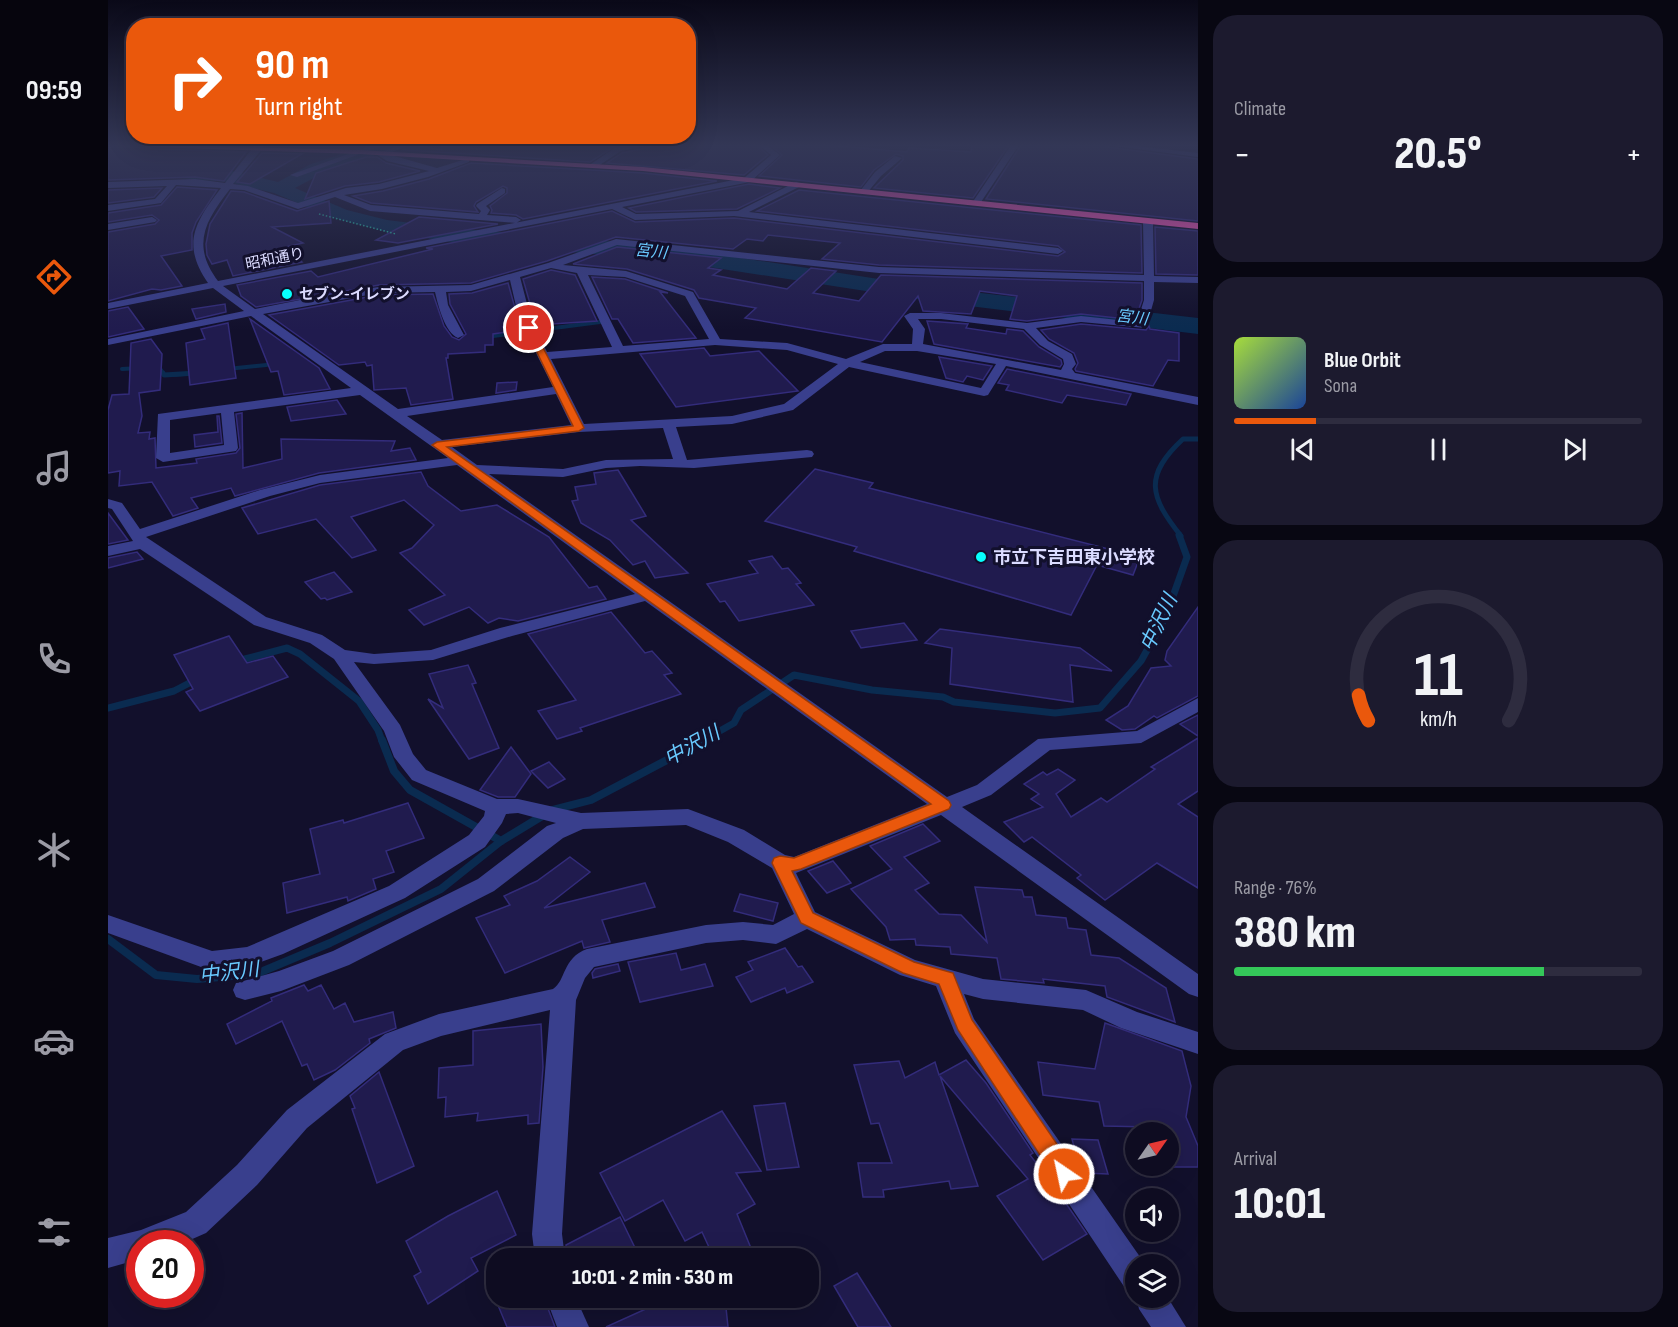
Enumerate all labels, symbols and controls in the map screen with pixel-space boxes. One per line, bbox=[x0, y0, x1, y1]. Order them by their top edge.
text: 90 m bbox=[255, 40, 329, 91]
icon: right bbox=[156, 42, 234, 120]
text: 09:59 bbox=[26, 75, 82, 107]
text: Turn right bbox=[255, 91, 342, 123]
text: Climate bbox=[1234, 97, 1286, 121]
text: 20.5° bbox=[1394, 127, 1482, 182]
text: − bbox=[1234, 135, 1250, 175]
text: + bbox=[1626, 135, 1642, 175]
water label: 宮川 bbox=[634, 241, 670, 263]
street label: 昭和通り bbox=[244, 244, 306, 274]
icon: directions bbox=[33, 256, 75, 298]
place label: セブン-イレブン bbox=[299, 285, 410, 304]
marker: セブン-イレブン bbox=[280, 287, 294, 301]
pin bbox=[503, 302, 554, 353]
water label: 宮川 bbox=[1115, 307, 1151, 330]
icon: arrive bbox=[512, 311, 545, 344]
text: Blue Orbit bbox=[1324, 347, 1401, 374]
text: Sona bbox=[1324, 374, 1357, 398]
icon: previous bbox=[1286, 433, 1319, 466]
icon: pause bbox=[1422, 433, 1455, 466]
icon: next bbox=[1558, 433, 1591, 466]
icon: music bbox=[33, 447, 75, 489]
place label: 市立下吉田東小学校 bbox=[993, 547, 1155, 568]
marker: 市立下吉田東小学校 bbox=[974, 550, 988, 564]
water label: 中沢川 bbox=[1135, 589, 1183, 655]
icon: phone bbox=[33, 638, 75, 680]
text: 11 bbox=[1414, 639, 1462, 714]
text: km/h bbox=[1419, 707, 1457, 732]
water label: 中沢川 bbox=[660, 720, 726, 771]
icon: climate bbox=[33, 829, 75, 871]
text: Range · 76% bbox=[1234, 876, 1317, 900]
text: 380 km bbox=[1234, 906, 1356, 961]
water label: 中沢川 bbox=[198, 957, 262, 989]
icon: car bbox=[33, 1020, 75, 1062]
north arrow bbox=[1125, 1122, 1179, 1176]
map controls bbox=[1125, 1122, 1179, 1308]
position arrow bbox=[1032, 1142, 1096, 1206]
text: Arrival bbox=[1234, 1147, 1277, 1171]
text: 10:01 bbox=[1234, 1177, 1325, 1232]
button: sound bbox=[1125, 1188, 1179, 1242]
icon: filters bbox=[33, 1211, 75, 1253]
speed limit sign: 20 bbox=[126, 1230, 204, 1308]
button: layers bbox=[1125, 1254, 1179, 1308]
text: 10:01 · 2 min · 530 m bbox=[572, 1264, 733, 1291]

